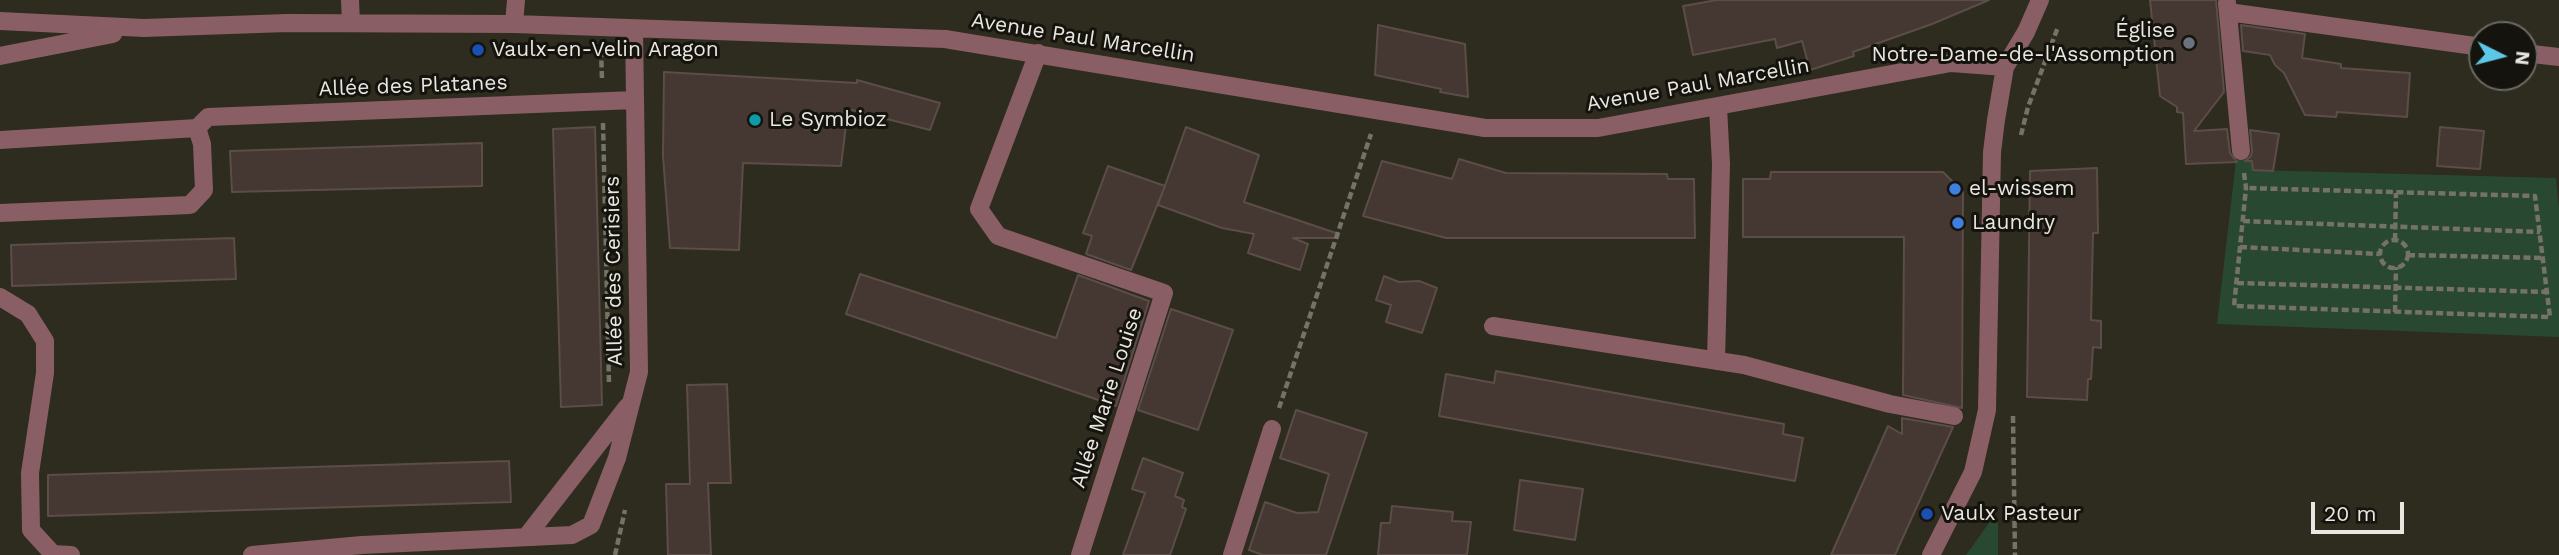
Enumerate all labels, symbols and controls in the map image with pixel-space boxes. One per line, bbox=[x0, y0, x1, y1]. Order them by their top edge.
street label: Avenue Paul Marcellin bbox=[969, 8, 1197, 68]
place label: Église Notre-Dame-de-l'Assomption bbox=[1871, 18, 2175, 68]
north arrow bbox=[2468, 21, 2538, 91]
marker: Église Notre-Dame-de-l'Assomption bbox=[2181, 35, 2197, 51]
place label: Vaulx-en-Velin Aragon bbox=[492, 37, 719, 63]
marker: Vaulx-en-Velin Aragon bbox=[470, 42, 486, 58]
text: N bbox=[2510, 50, 2535, 66]
street label: Avenue Paul Marcellin bbox=[1585, 53, 1811, 117]
street label: Allée des Platanes bbox=[318, 70, 508, 102]
place label: Le Symbioz bbox=[769, 107, 887, 133]
marker: Le Symbioz bbox=[747, 112, 763, 128]
street label: Allée des Cerisiers bbox=[600, 176, 628, 366]
place label: el-wissem bbox=[1969, 176, 2074, 202]
marker: el-wissem bbox=[1947, 181, 1963, 197]
place label: Laundry bbox=[1972, 210, 2055, 236]
marker: Laundry bbox=[1950, 215, 1966, 231]
street label: Allée Marie Louise bbox=[1066, 305, 1148, 491]
scale bar bbox=[2314, 489, 2407, 532]
place label: Vaulx Pasteur bbox=[1941, 501, 2081, 527]
text: 20 m bbox=[2324, 501, 2376, 526]
marker: Vaulx Pasteur bbox=[1919, 506, 1935, 522]

